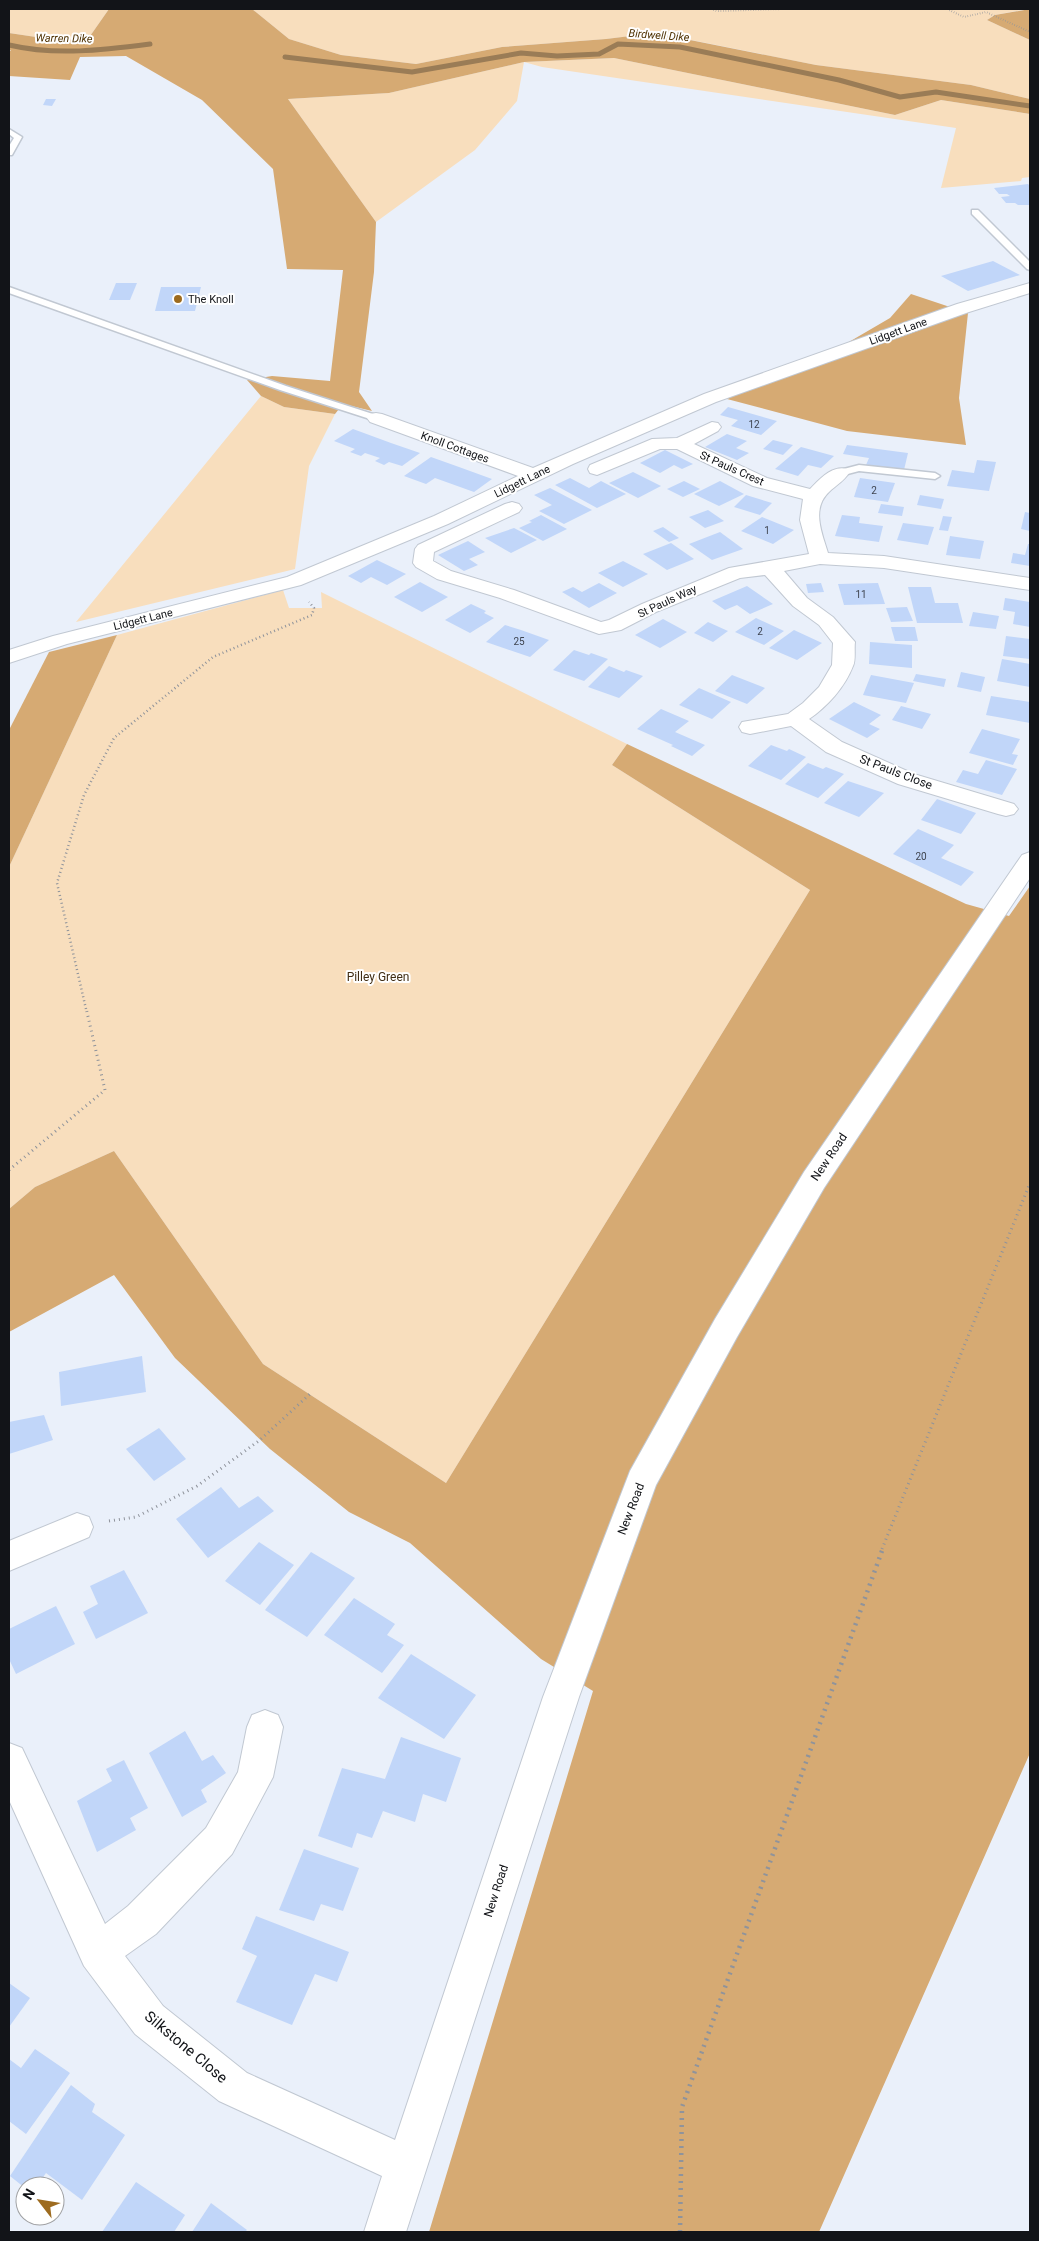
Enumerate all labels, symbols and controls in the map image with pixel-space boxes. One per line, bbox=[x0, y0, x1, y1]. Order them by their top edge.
water label: Birdwell Dike bbox=[628, 27, 690, 44]
water label: Warren Dike bbox=[35, 32, 93, 46]
marker: The Knoll bbox=[172, 293, 184, 305]
place label: The Knoll bbox=[188, 293, 234, 306]
street label: Lidgett Lane bbox=[867, 315, 929, 348]
house number: 12 bbox=[748, 419, 760, 430]
street label: Knoll Cottages bbox=[419, 429, 491, 466]
street label: St Pauls Crest bbox=[698, 449, 766, 489]
street label: Lidgett Lane bbox=[492, 462, 552, 501]
house number: 2 bbox=[871, 485, 877, 496]
house number: 1 bbox=[764, 525, 770, 536]
street label: St Pauls Way bbox=[636, 582, 699, 621]
house number: 11 bbox=[855, 589, 867, 600]
street label: Lidgett Lane bbox=[112, 606, 174, 633]
house number: 2 bbox=[757, 626, 763, 637]
house number: 25 bbox=[513, 636, 525, 647]
street label: St Pauls Close bbox=[858, 752, 934, 792]
house number: 20 bbox=[915, 851, 927, 862]
park label: Pilley Green bbox=[347, 970, 409, 984]
street label: New Road bbox=[808, 1131, 850, 1183]
street label: New Road bbox=[615, 1481, 647, 1537]
street label: New Road bbox=[481, 1863, 511, 1919]
street label: Silkstone Close bbox=[141, 2007, 231, 2087]
north arrow bbox=[15, 2176, 65, 2226]
text: N bbox=[19, 2186, 38, 2203]

